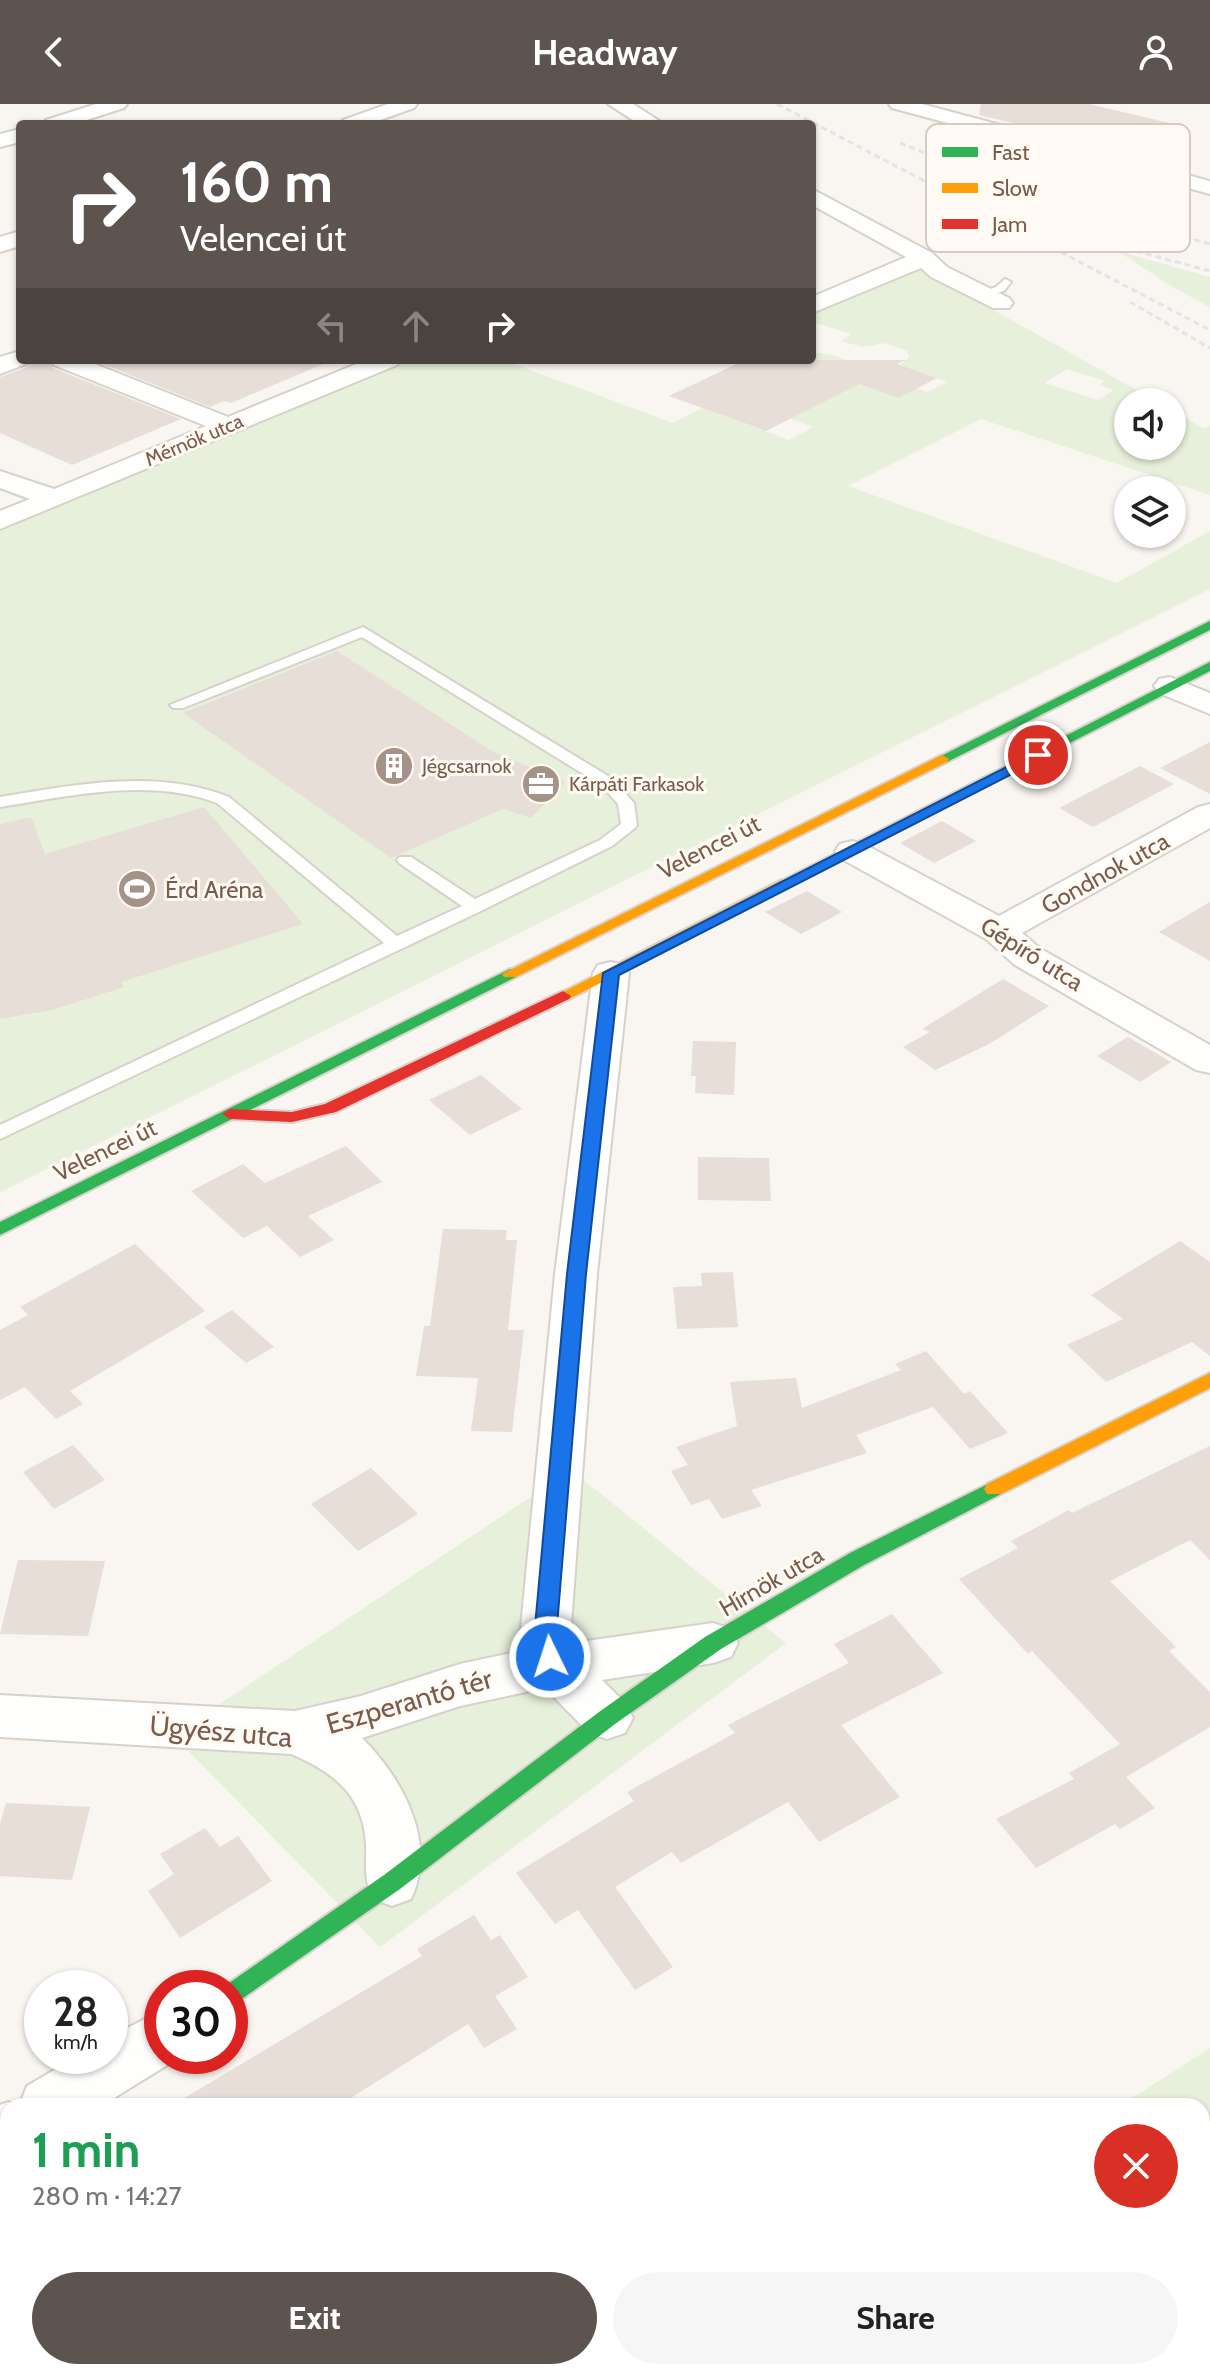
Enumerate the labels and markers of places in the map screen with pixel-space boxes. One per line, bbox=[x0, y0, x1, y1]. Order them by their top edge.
pin bbox=[1004, 721, 1072, 789]
building icon: Jégcsarnok bbox=[373, 745, 415, 787]
place label: Jégcsarnok bbox=[421, 754, 511, 778]
office icon: Kárpáti Farkasok bbox=[520, 763, 562, 805]
place label: Kárpáti Farkasok bbox=[569, 772, 704, 796]
sports icon: Érd Aréna bbox=[116, 868, 158, 910]
place label: Érd Aréna bbox=[165, 875, 264, 904]

